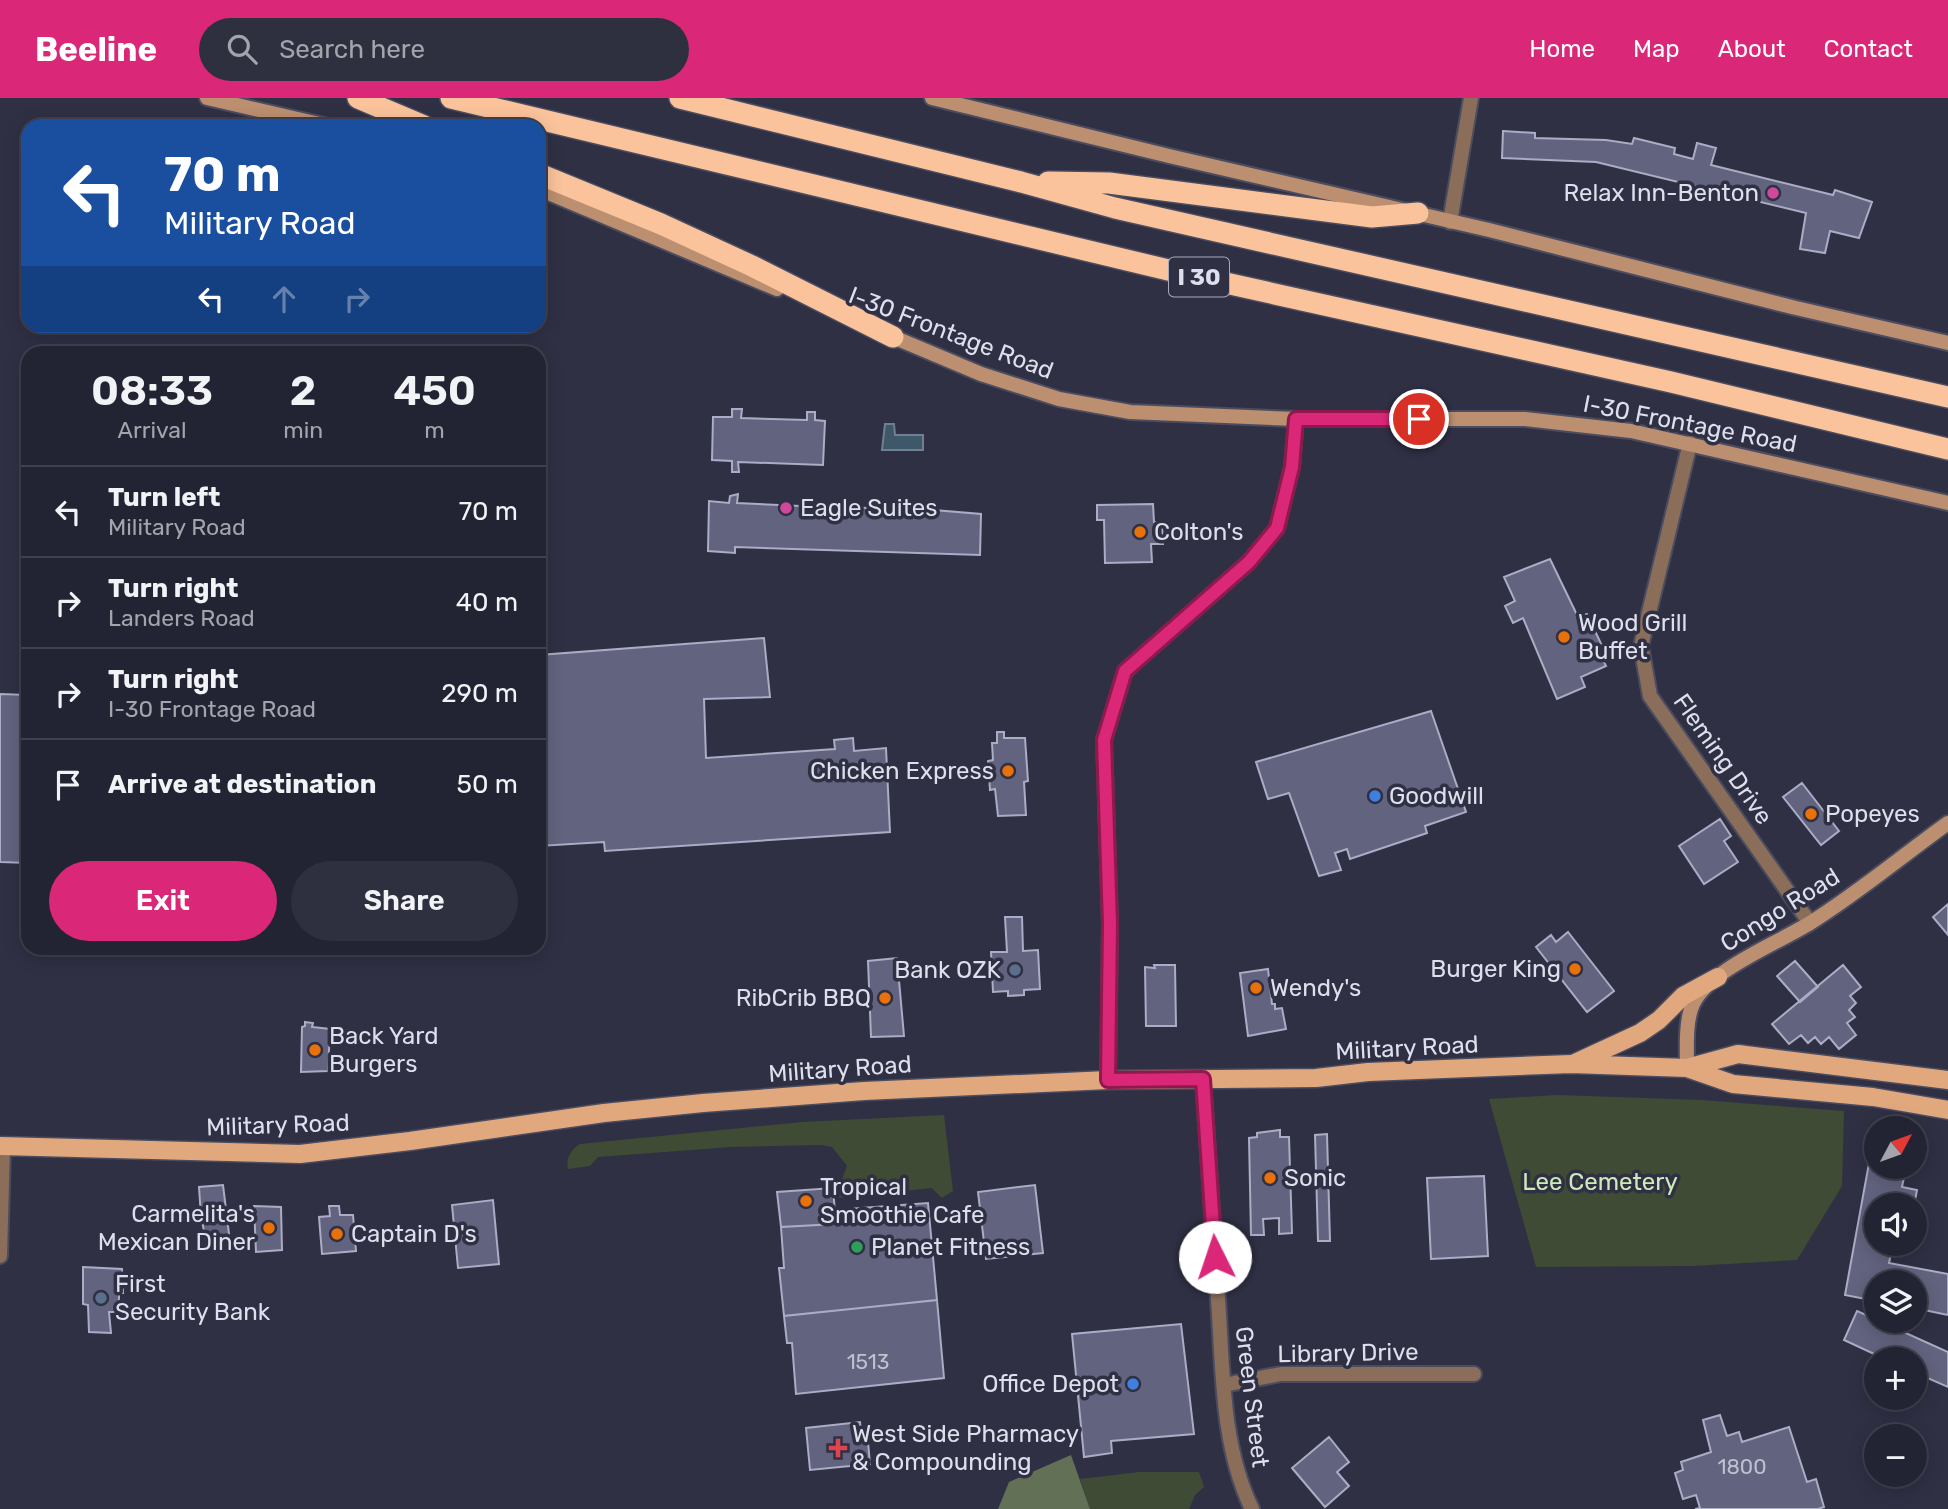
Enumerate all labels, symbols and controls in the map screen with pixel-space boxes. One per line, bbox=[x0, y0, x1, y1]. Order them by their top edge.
search box bbox=[199, 18, 689, 81]
text: Beeline bbox=[35, 30, 157, 69]
icon: search bbox=[223, 30, 261, 68]
text: Search here bbox=[279, 34, 425, 65]
text: Home bbox=[1529, 35, 1595, 63]
text: Map bbox=[1633, 35, 1680, 63]
text: About bbox=[1718, 35, 1786, 63]
text: Contact bbox=[1824, 35, 1913, 63]
text: 70 m bbox=[164, 145, 281, 203]
icon: left bbox=[49, 147, 140, 238]
place label: Relax Inn-Benton bbox=[1563, 179, 1759, 207]
marker: Relax Inn-Benton bbox=[1765, 185, 1781, 201]
text: Military Road bbox=[164, 204, 356, 242]
road number: I 30 bbox=[1169, 258, 1229, 296]
icon: left bbox=[192, 280, 230, 318]
icon: ahead bbox=[265, 280, 303, 318]
icon: right bbox=[338, 280, 376, 318]
street label: I-30 Frontage Road bbox=[845, 281, 1057, 385]
text: 08:33 bbox=[91, 366, 213, 416]
text: 2 bbox=[290, 366, 317, 416]
text: 450 bbox=[393, 366, 476, 416]
pin bbox=[1389, 389, 1449, 449]
street label: I-30 Frontage Road bbox=[1581, 390, 1799, 458]
icon: arrive bbox=[1400, 400, 1438, 438]
text: Arrival bbox=[118, 416, 187, 444]
text: min bbox=[283, 416, 323, 444]
text: m bbox=[424, 416, 445, 444]
text: Turn left bbox=[108, 482, 220, 513]
icon: left bbox=[49, 493, 87, 531]
place label: Eagle Suites bbox=[800, 494, 938, 522]
text: 70 m bbox=[459, 496, 518, 527]
marker: Eagle Suites bbox=[778, 500, 794, 516]
text: Military Road bbox=[108, 513, 246, 541]
place label: Colton's bbox=[1154, 518, 1244, 546]
marker: Colton's bbox=[1132, 524, 1148, 540]
text: Turn right bbox=[108, 573, 238, 604]
icon: right bbox=[49, 584, 87, 622]
text: 40 m bbox=[456, 587, 518, 618]
text: Landers Road bbox=[108, 604, 255, 632]
place label: Wood Grill Buffet bbox=[1578, 609, 1687, 665]
marker: Wood Grill Buffet bbox=[1556, 629, 1572, 645]
text: Turn right bbox=[108, 664, 238, 695]
icon: right bbox=[49, 675, 87, 713]
text: 290 m bbox=[441, 678, 518, 709]
street label: Fleming Drive bbox=[1668, 688, 1778, 830]
text: I-30 Frontage Road bbox=[108, 695, 316, 723]
place label: Chicken Express bbox=[810, 757, 994, 785]
marker: Chicken Express bbox=[1000, 763, 1016, 779]
icon: arrive bbox=[49, 766, 87, 804]
text: Arrive at destination bbox=[108, 769, 376, 800]
text: 50 m bbox=[457, 769, 518, 800]
place label: Goodwill bbox=[1389, 782, 1484, 810]
marker: Goodwill bbox=[1367, 788, 1383, 804]
place label: Popeyes bbox=[1825, 800, 1920, 828]
marker: Popeyes bbox=[1803, 806, 1819, 822]
button: Exit bbox=[49, 861, 277, 941]
button: Share bbox=[291, 861, 518, 941]
street label: Congo Road bbox=[1715, 862, 1845, 958]
place label: Burger King bbox=[1430, 955, 1561, 983]
place label: Bank OZK bbox=[894, 956, 1002, 984]
marker: Burger King bbox=[1567, 961, 1583, 977]
marker: Bank OZK bbox=[1007, 962, 1023, 978]
place label: Wendy's bbox=[1270, 974, 1361, 1002]
marker: Wendy's bbox=[1248, 980, 1264, 996]
place label: RibCrib BBQ bbox=[736, 984, 871, 1012]
marker: RibCrib BBQ bbox=[877, 990, 893, 1006]
place label: Back Yard Burgers bbox=[329, 1022, 438, 1078]
street label: Military Road bbox=[1335, 1030, 1479, 1066]
marker: Back Yard Burgers bbox=[307, 1042, 323, 1058]
street label: Military Road bbox=[767, 1050, 913, 1088]
street label: Military Road bbox=[206, 1109, 350, 1141]
north arrow bbox=[1864, 1116, 1927, 1180]
map controls bbox=[1864, 1116, 1927, 1487]
place label: Sonic bbox=[1284, 1164, 1346, 1192]
park label: Lee Cemetery bbox=[1522, 1168, 1678, 1196]
marker: Sonic bbox=[1262, 1170, 1278, 1186]
place label: Tropical Smoothie Cafe bbox=[820, 1173, 984, 1229]
marker: Tropical Smoothie Cafe bbox=[798, 1193, 814, 1209]
button: sound bbox=[1864, 1193, 1927, 1256]
place label: Carmelita's Mexican Diner bbox=[98, 1200, 255, 1256]
marker: Carmelita's Mexican Diner bbox=[261, 1220, 277, 1236]
place label: Captain D's bbox=[351, 1220, 477, 1248]
position arrow bbox=[1178, 1220, 1252, 1294]
marker: Captain D's bbox=[329, 1226, 345, 1242]
place label: Planet Fitness bbox=[871, 1233, 1030, 1261]
marker: Planet Fitness bbox=[849, 1239, 865, 1255]
place label: First Security Bank bbox=[115, 1270, 271, 1326]
button: layers bbox=[1864, 1270, 1927, 1333]
marker: First Security Bank bbox=[93, 1290, 109, 1306]
street label: Green Street bbox=[1229, 1325, 1275, 1469]
street label: Library Drive bbox=[1277, 1338, 1419, 1368]
button: + bbox=[1864, 1347, 1927, 1410]
house number: 1513 bbox=[847, 1349, 889, 1374]
place label: Office Depot bbox=[982, 1370, 1119, 1398]
marker: Office Depot bbox=[1125, 1376, 1141, 1392]
place label: West Side Pharmacy & Compounding bbox=[852, 1420, 1079, 1476]
button: − bbox=[1864, 1424, 1927, 1487]
marker: West Side Pharmacy & Compounding bbox=[830, 1440, 846, 1456]
house number: 1800 bbox=[1717, 1454, 1767, 1479]

